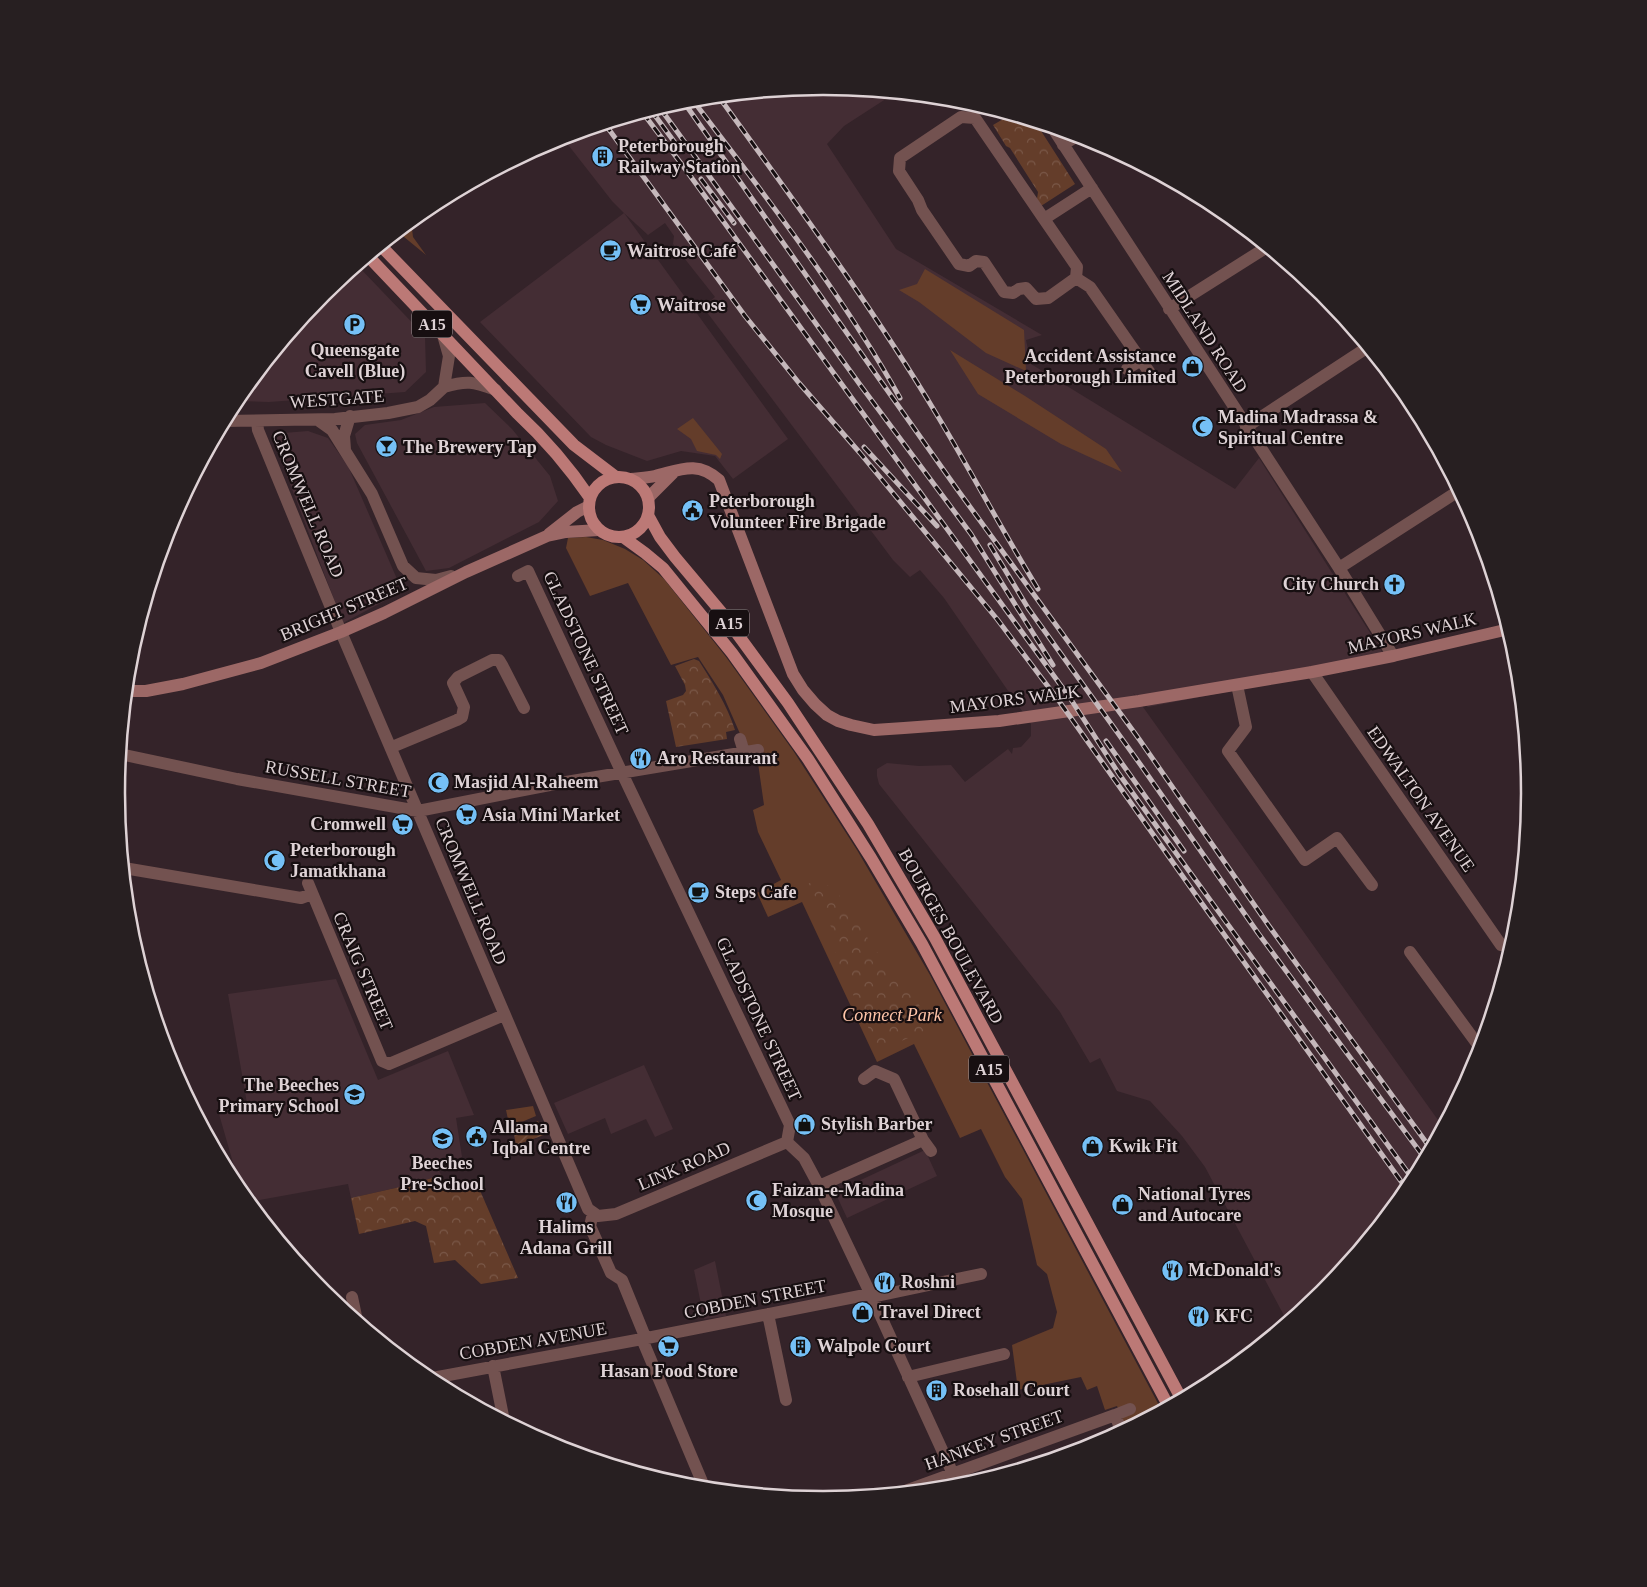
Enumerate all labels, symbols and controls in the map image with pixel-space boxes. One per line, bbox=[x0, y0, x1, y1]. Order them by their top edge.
place label: Peterborough Railway Station bbox=[618, 136, 741, 177]
building icon: Peterborough Railway Station bbox=[590, 144, 614, 168]
cafe icon: Waitrose Café bbox=[599, 239, 623, 263]
place label: Waitrose Café bbox=[627, 241, 736, 261]
street label: MIDLAND ROAD bbox=[1158, 268, 1252, 396]
supermarket icon: Waitrose bbox=[629, 293, 653, 317]
place label: Waitrose bbox=[657, 295, 726, 315]
road number: A15 bbox=[412, 310, 452, 338]
parking icon: Queensgate Cavell (Blue) bbox=[343, 313, 367, 337]
place label: Queensgate Cavell (Blue) bbox=[305, 340, 405, 382]
place label: Accident Assistance Peterborough Limited bbox=[1005, 346, 1176, 387]
shop icon: Accident Assistance Peterborough Limited bbox=[1180, 354, 1204, 378]
street label: WESTGATE bbox=[289, 386, 385, 412]
place label: Madina Madrassa & Spiritual Centre bbox=[1218, 407, 1378, 448]
mosque icon: Madina Madrassa & Spiritual Centre bbox=[1190, 415, 1214, 439]
street label: CROMWELL ROAD bbox=[268, 427, 348, 581]
bar icon: The Brewery Tap bbox=[375, 435, 399, 459]
place label: The Brewery Tap bbox=[403, 437, 537, 457]
place label: Peterborough Volunteer Fire Brigade bbox=[709, 491, 886, 532]
public building icon: Peterborough Volunteer Fire Brigade bbox=[681, 499, 705, 523]
street label: GLADSTONE STREET bbox=[539, 568, 633, 738]
church icon: City Church bbox=[1383, 572, 1407, 596]
street label: BRIGHT STREET bbox=[277, 573, 411, 645]
place label: City Church bbox=[1283, 574, 1379, 594]
street label: MAYORS WALK bbox=[1346, 608, 1478, 658]
road number: A15 bbox=[709, 610, 749, 636]
street label: MAYORS WALK bbox=[949, 681, 1081, 717]
street label: EDWALTON AVENUE bbox=[1363, 722, 1479, 876]
restaurant icon: Aro Restaurant bbox=[629, 746, 653, 770]
place label: Aro Restaurant bbox=[657, 748, 777, 768]
street label: RUSSELL STREET bbox=[263, 756, 413, 802]
mosque icon: Masjid Al-Raheem bbox=[426, 770, 450, 794]
place label: Masjid Al-Raheem bbox=[454, 772, 598, 792]
supermarket icon: Asia Mini Market bbox=[454, 803, 478, 827]
place label: Asia Mini Market bbox=[482, 805, 620, 825]
supermarket icon: Cromwell bbox=[390, 812, 414, 836]
place label: Cromwell bbox=[310, 814, 386, 834]
street label: CROMWELL ROAD bbox=[431, 814, 511, 968]
place label: Peterborough Jamatkhana bbox=[290, 840, 396, 881]
street label: BOURGES BOULEVARD bbox=[894, 845, 1008, 1027]
mosque icon: Peterborough Jamatkhana bbox=[262, 848, 286, 872]
cafe icon: Steps Cafe bbox=[687, 880, 711, 904]
place label: Steps Cafe bbox=[715, 882, 797, 902]
street label: CRAIG STREET bbox=[329, 909, 397, 1033]
street label: GLADSTONE STREET bbox=[712, 934, 806, 1104]
park label: Connect Park bbox=[842, 1005, 943, 1025]
road number: A15 bbox=[969, 1056, 1009, 1082]
place label: The Beeches Primary School bbox=[219, 1075, 339, 1116]
school or university icon: The Beeches Primary School bbox=[343, 1083, 367, 1107]
shop icon: Stylish Barber bbox=[793, 1112, 817, 1136]
place label: Stylish Barber bbox=[821, 1114, 933, 1134]
place label: Allama Iqbal Centre bbox=[492, 1117, 590, 1158]
public building icon: Allama Iqbal Centre bbox=[464, 1125, 488, 1149]
school or university icon: Beeches Pre-School bbox=[430, 1126, 454, 1150]
shop icon: Kwik Fit bbox=[1081, 1134, 1105, 1158]
place label: Kwik Fit bbox=[1109, 1136, 1178, 1156]
street label: LINK ROAD bbox=[635, 1138, 733, 1194]
place label: Beeches Pre-School bbox=[400, 1153, 484, 1194]
place label: Faizan-e-Madina Mosque bbox=[772, 1180, 904, 1221]
place label: National Tyres and Autocare bbox=[1138, 1184, 1251, 1225]
mosque icon: Faizan-e-Madina Mosque bbox=[744, 1188, 768, 1212]
restaurant icon: Halims Adana Grill bbox=[554, 1190, 578, 1214]
shop icon: National Tyres and Autocare bbox=[1110, 1192, 1134, 1216]
place label: Halims Adana Grill bbox=[520, 1217, 612, 1258]
restaurant icon: McDonald's bbox=[1160, 1258, 1184, 1282]
place label: McDonald's bbox=[1188, 1260, 1281, 1280]
restaurant icon: Roshni bbox=[873, 1270, 897, 1294]
place label: Roshni bbox=[901, 1272, 955, 1292]
street label: COBDEN STREET bbox=[682, 1275, 828, 1323]
shop icon: Travel Direct bbox=[851, 1300, 875, 1324]
place label: Travel Direct bbox=[879, 1302, 981, 1322]
restaurant icon: KFC bbox=[1187, 1304, 1211, 1328]
place label: KFC bbox=[1215, 1306, 1253, 1326]
street label: COBDEN AVENUE bbox=[458, 1318, 608, 1364]
supermarket icon: Hasan Food Store bbox=[657, 1334, 681, 1358]
building icon: Walpole Court bbox=[789, 1334, 813, 1358]
place label: Walpole Court bbox=[817, 1336, 931, 1356]
place label: Hasan Food Store bbox=[600, 1361, 738, 1381]
building icon: Rosehall Court bbox=[925, 1378, 949, 1402]
place label: Rosehall Court bbox=[953, 1380, 1070, 1400]
street label: HANKEY STREET bbox=[922, 1406, 1066, 1474]

